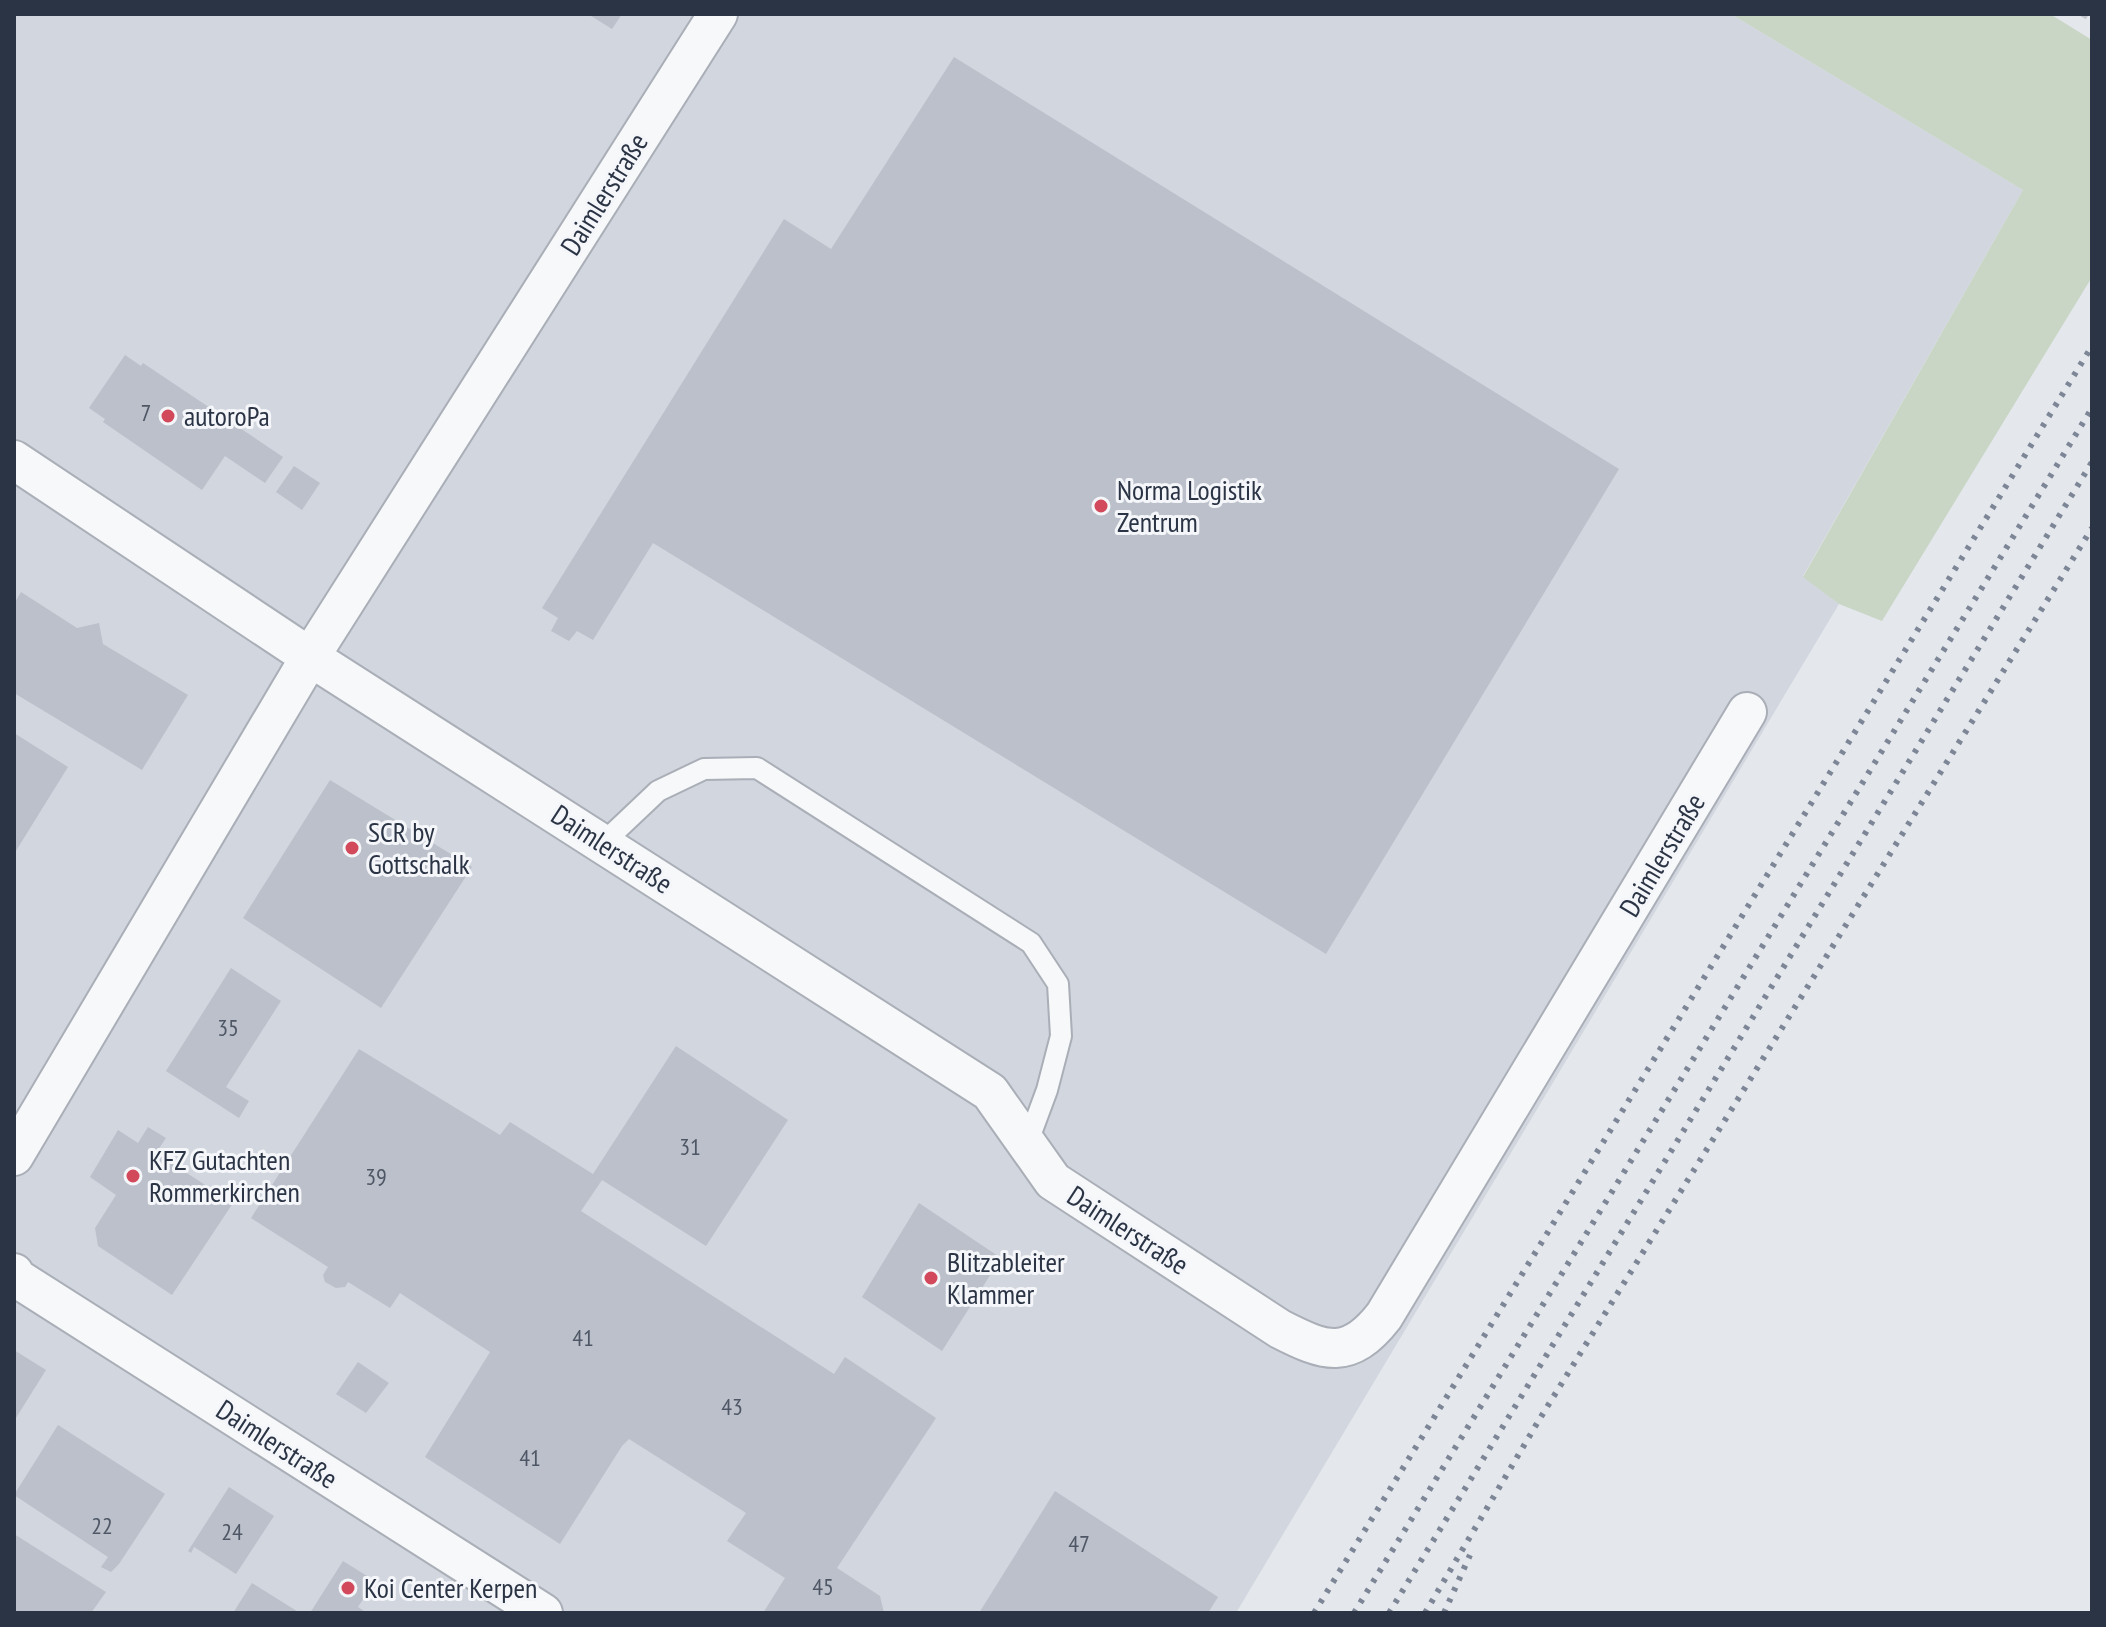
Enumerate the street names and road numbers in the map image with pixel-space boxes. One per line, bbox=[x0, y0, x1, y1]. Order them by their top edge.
street label: Daimlerstraße bbox=[552, 126, 656, 262]
street label: Daimlerstraße bbox=[1610, 786, 1713, 923]
street label: Daimlerstraße bbox=[545, 796, 680, 901]
street label: Daimlerstraße bbox=[1061, 1177, 1196, 1282]
street label: Daimlerstraße bbox=[210, 1391, 345, 1496]

